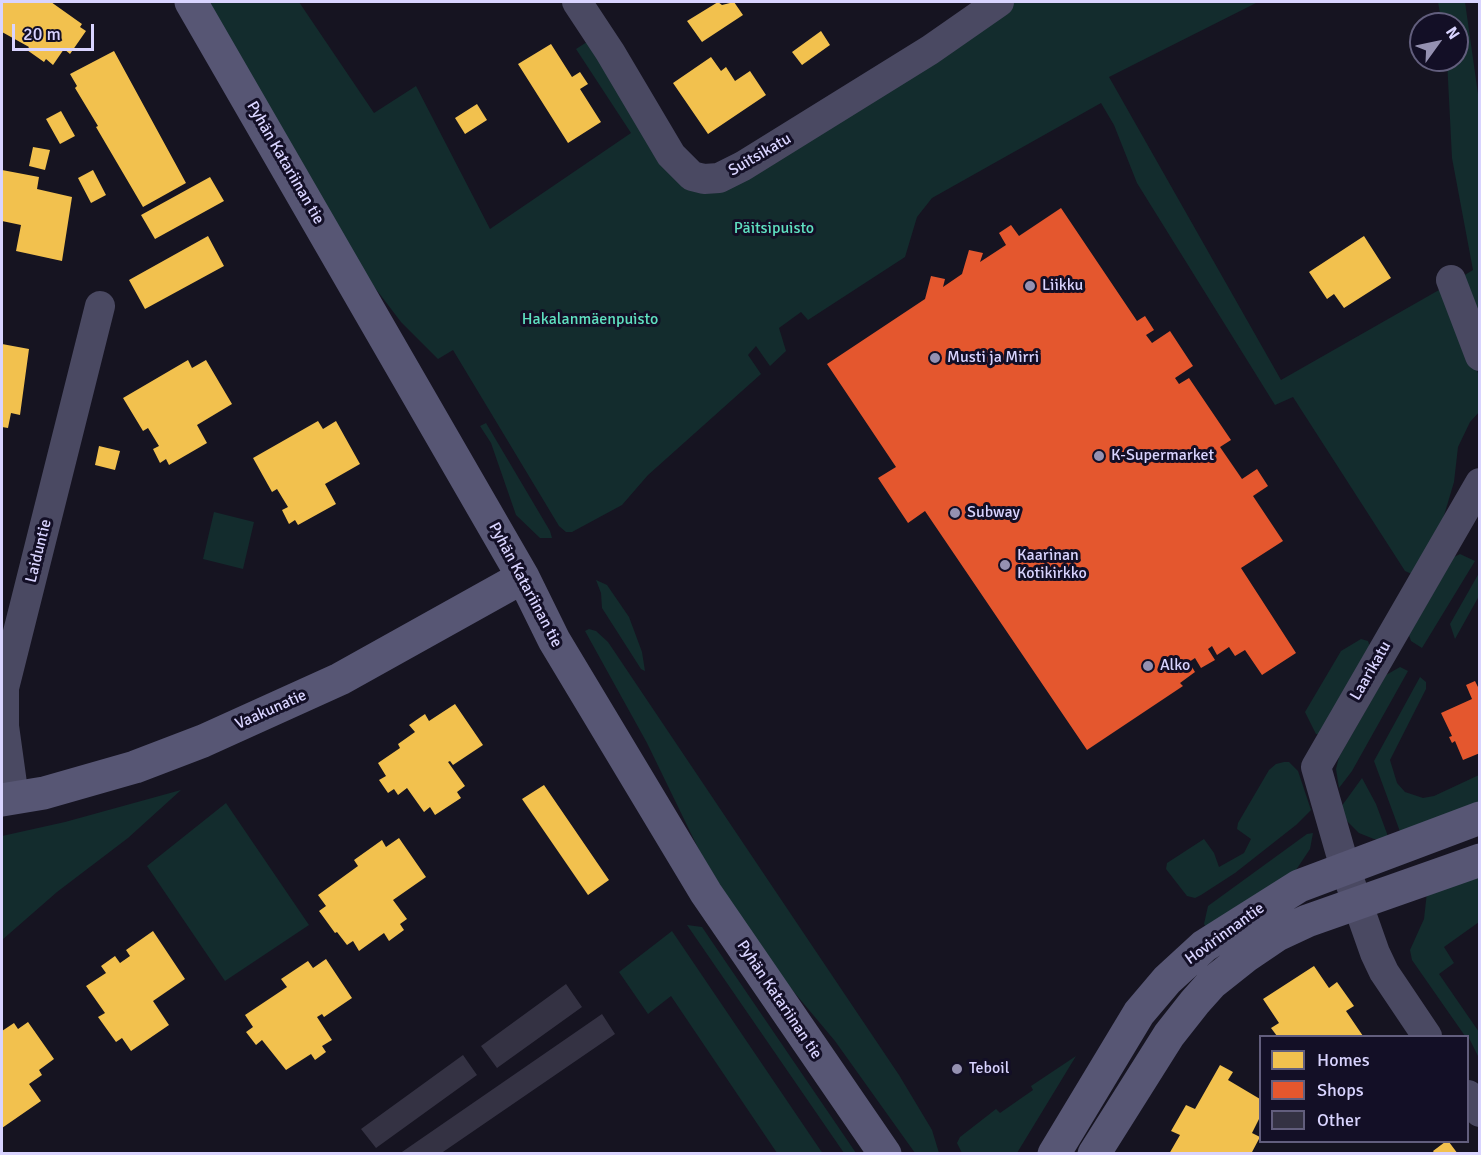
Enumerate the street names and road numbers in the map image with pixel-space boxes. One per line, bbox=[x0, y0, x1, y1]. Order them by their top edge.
street label: Pyhän Katariinan tie bbox=[242, 98, 328, 228]
street label: Suitsikatu bbox=[725, 129, 795, 181]
street label: Laiduntie bbox=[22, 517, 56, 585]
street label: Pyhän Katariinan tie bbox=[484, 519, 566, 651]
street label: Laarikatu bbox=[1346, 638, 1396, 704]
street label: Vaakunatie bbox=[232, 686, 310, 734]
street label: Hovirinnantie bbox=[1182, 899, 1268, 969]
street label: Pyhän Katariinan tie bbox=[732, 937, 826, 1063]

